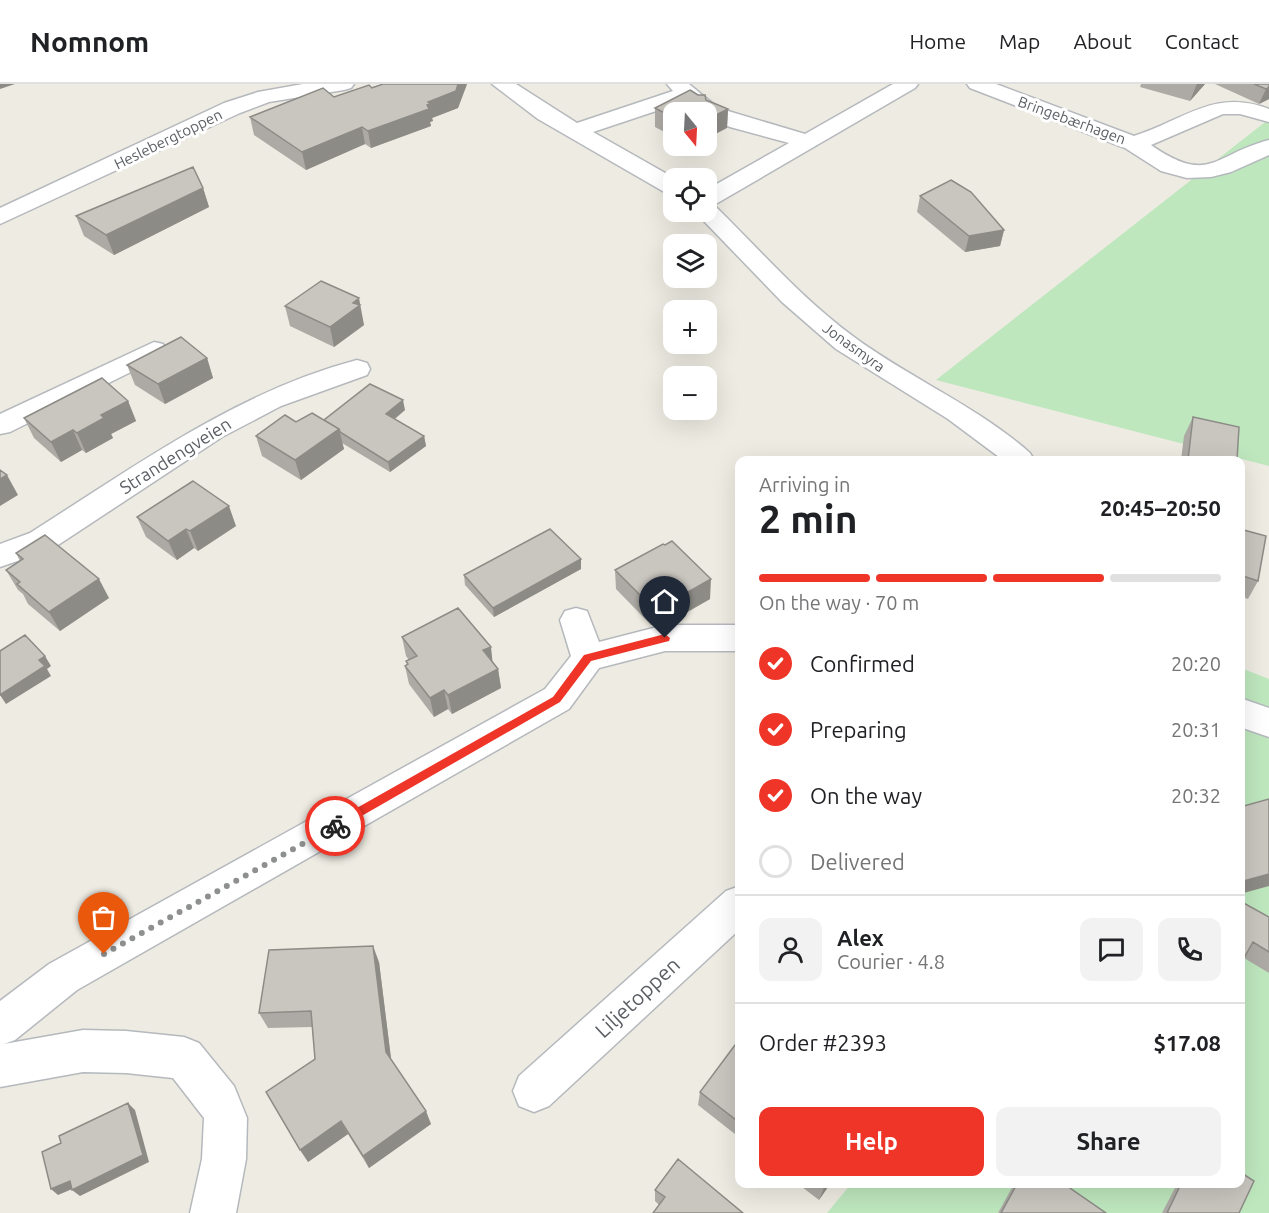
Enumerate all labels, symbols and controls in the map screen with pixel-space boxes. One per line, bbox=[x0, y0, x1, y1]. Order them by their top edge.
text: Nomnom bbox=[30, 26, 149, 57]
text: Home bbox=[909, 29, 966, 53]
text: Map bbox=[999, 29, 1040, 53]
text: About bbox=[1073, 29, 1132, 53]
text: Contact bbox=[1165, 29, 1239, 53]
street label: Bringebærhagen bbox=[1016, 93, 1128, 147]
north arrow bbox=[663, 102, 717, 156]
map controls bbox=[663, 102, 717, 420]
street label: Heslebergtoppen bbox=[111, 106, 225, 172]
button: locate bbox=[663, 168, 717, 222]
button: layers bbox=[663, 234, 717, 288]
button: + bbox=[663, 300, 717, 354]
street label: Jonasmyra bbox=[820, 319, 888, 375]
button: − bbox=[663, 366, 717, 420]
street label: Strandengveien bbox=[116, 413, 234, 497]
text: Arriving in bbox=[759, 473, 850, 496]
text: 20:45–20:50 bbox=[1100, 495, 1221, 520]
text: 2 min bbox=[759, 497, 858, 540]
pin bbox=[639, 576, 690, 638]
icon: home bbox=[648, 585, 681, 618]
text: On the way · 70 m bbox=[759, 591, 919, 614]
icon: check bbox=[759, 647, 792, 680]
text: Confirmed bbox=[810, 651, 915, 676]
text: 20:20 bbox=[1171, 652, 1221, 675]
icon: check bbox=[759, 713, 792, 746]
text: Preparing bbox=[810, 717, 907, 742]
text: 20:31 bbox=[1171, 718, 1221, 741]
icon: check bbox=[759, 779, 792, 812]
text: On the way bbox=[810, 783, 922, 808]
text: 20:32 bbox=[1171, 784, 1221, 807]
courier bbox=[305, 796, 365, 856]
icon: bike bbox=[319, 810, 352, 843]
text: Delivered bbox=[810, 849, 905, 874]
pin bbox=[78, 892, 129, 954]
icon: bag bbox=[87, 901, 120, 934]
button: person bbox=[759, 918, 822, 981]
button: chat bbox=[1080, 918, 1143, 981]
button: phone bbox=[1158, 918, 1221, 981]
text: Alex bbox=[837, 925, 884, 950]
text: Courier · 4.8 bbox=[837, 950, 945, 973]
street label: Liljetoppen bbox=[590, 952, 684, 1042]
text: Order #2393 bbox=[759, 1030, 887, 1055]
text: $17.08 bbox=[1154, 1030, 1221, 1055]
button: Help bbox=[759, 1107, 984, 1176]
button: Share bbox=[996, 1107, 1221, 1176]

